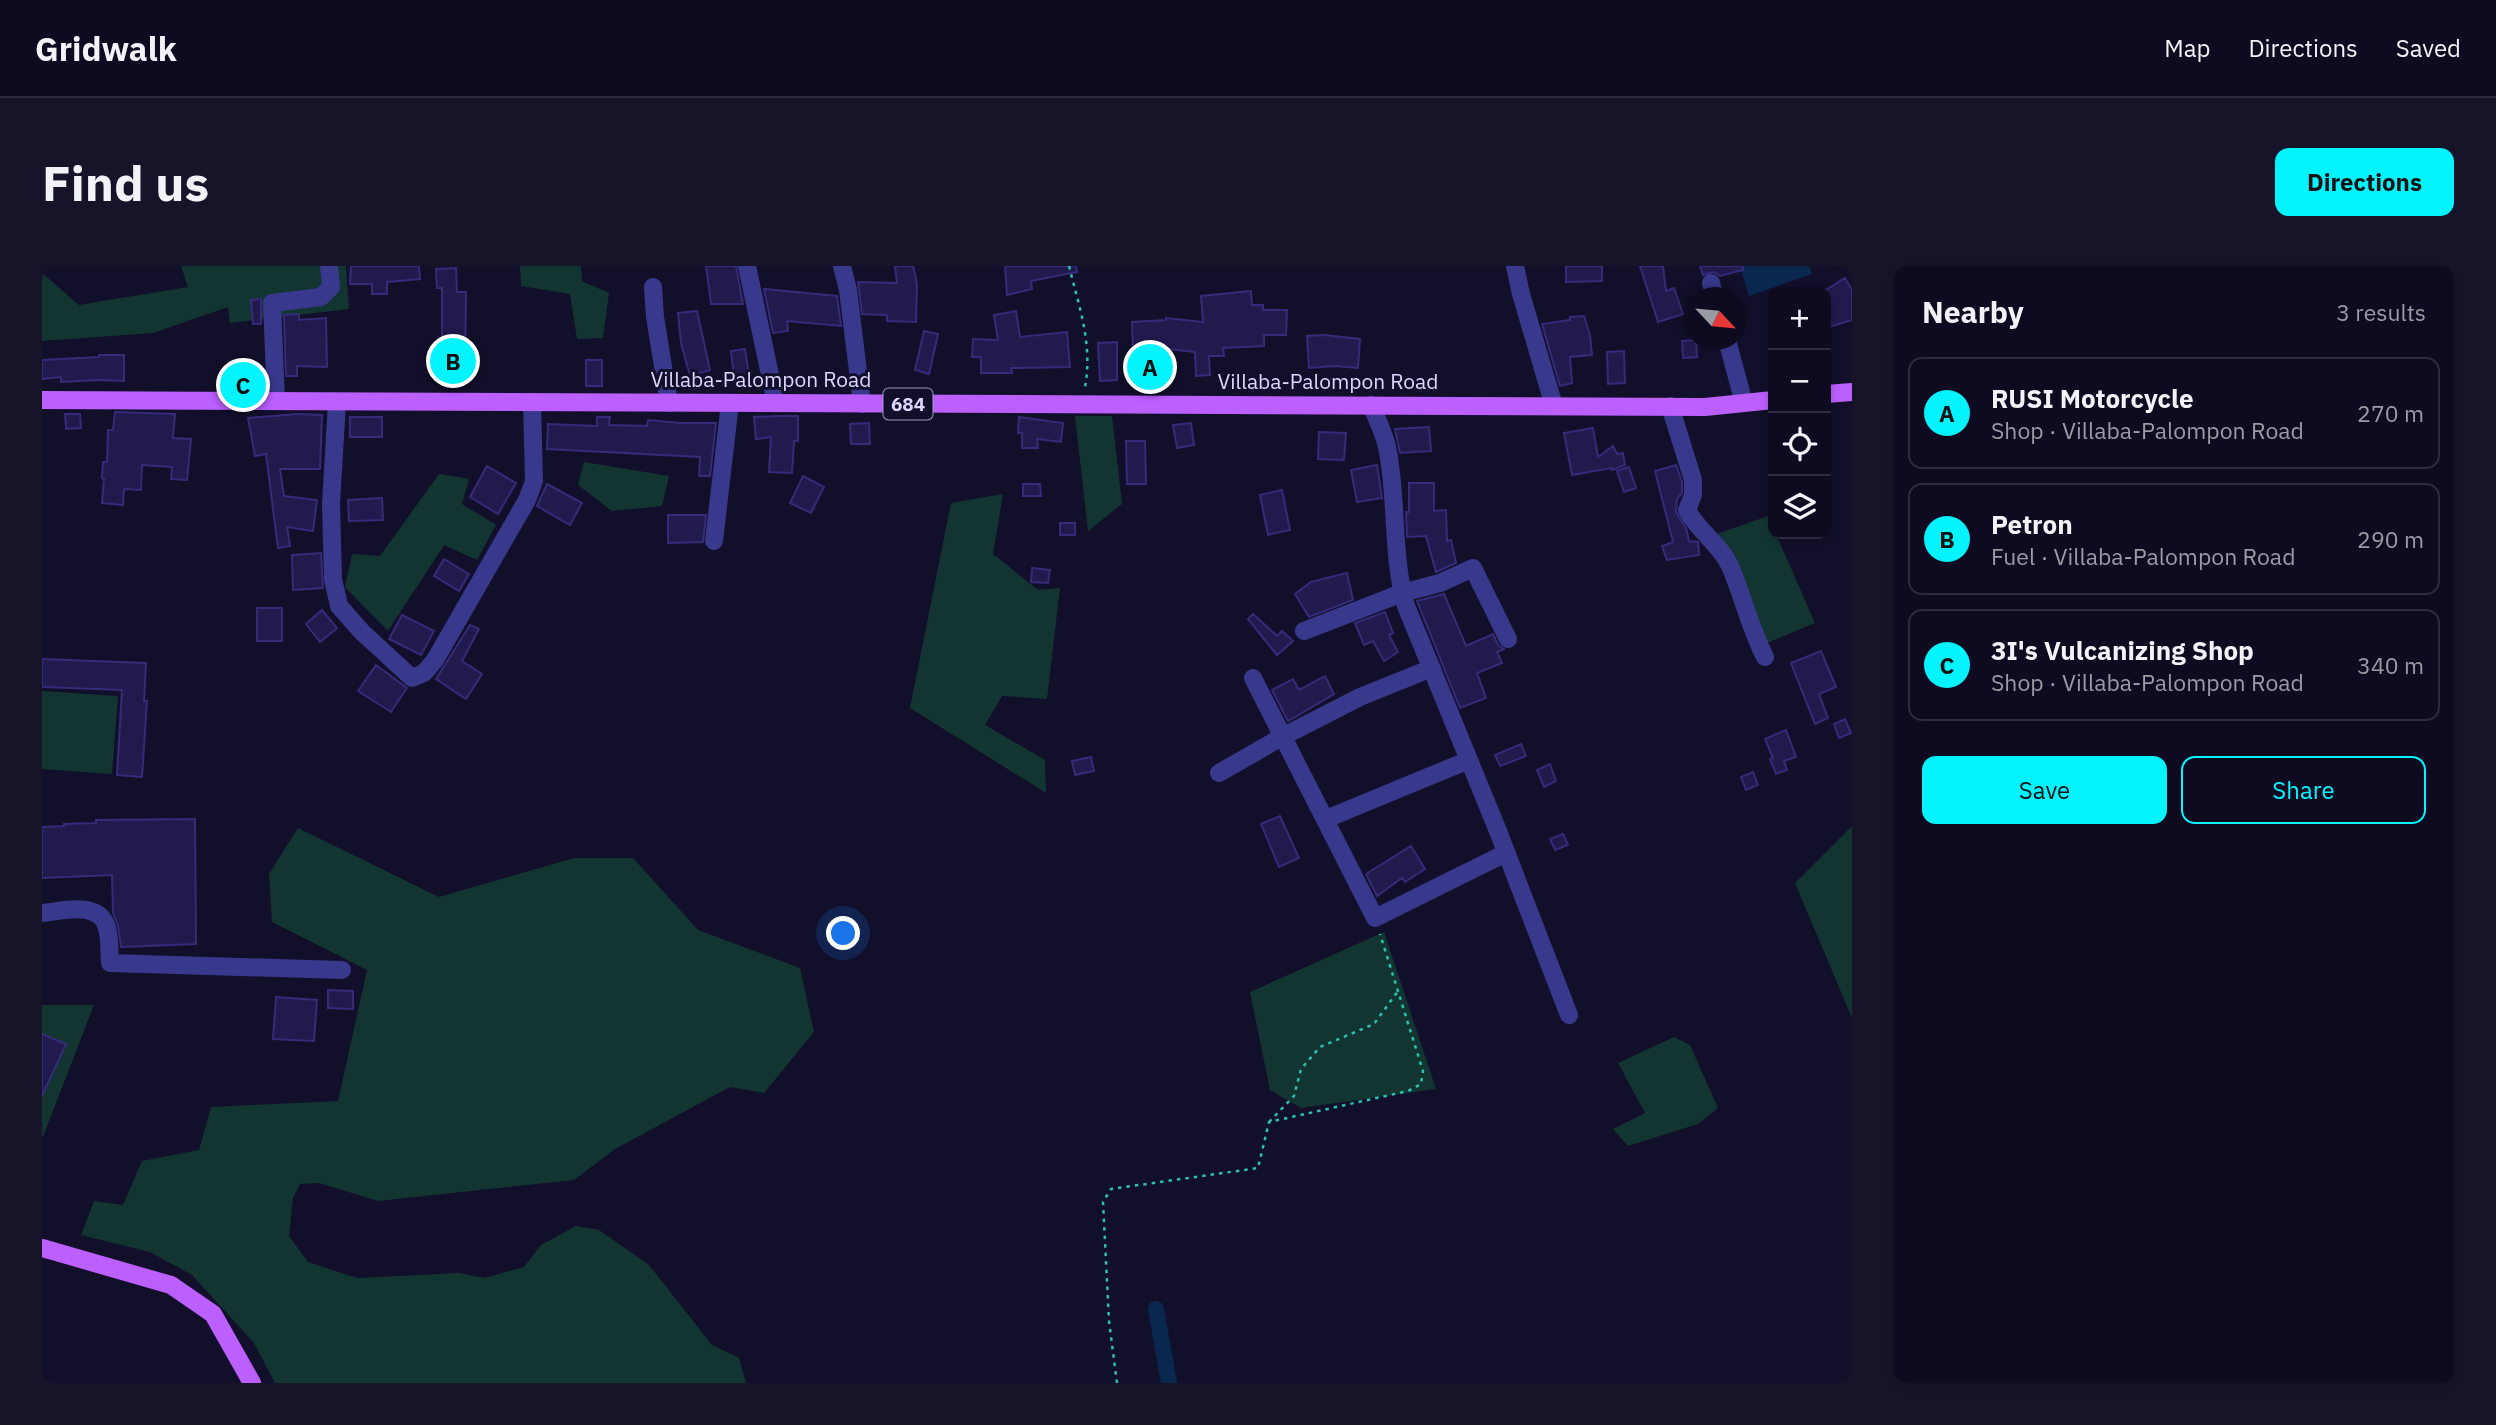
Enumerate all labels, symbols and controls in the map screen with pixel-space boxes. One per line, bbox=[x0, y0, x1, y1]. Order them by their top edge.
text: Gridwalk bbox=[35, 27, 177, 70]
text: Map bbox=[2164, 32, 2210, 64]
text: Directions bbox=[2248, 32, 2358, 64]
text: Saved bbox=[2396, 32, 2461, 64]
button: Directions bbox=[2275, 148, 2454, 216]
text: Find us bbox=[42, 151, 209, 214]
north arrow bbox=[1684, 287, 1747, 350]
map controls bbox=[1768, 287, 1831, 539]
button: + bbox=[1768, 287, 1831, 350]
text: Nearby bbox=[1922, 292, 2024, 331]
text: 3 results bbox=[2336, 297, 2426, 327]
pin: B bbox=[430, 335, 476, 387]
pin: A bbox=[1127, 341, 1173, 393]
button: − bbox=[1768, 350, 1831, 413]
pin: C bbox=[220, 359, 266, 411]
street label: Villaba-Palompon Road bbox=[651, 365, 871, 393]
street label: Villaba-Palompon Road bbox=[1218, 367, 1438, 395]
text: RUSI Motorcycle bbox=[1991, 381, 2194, 415]
road number: 684 bbox=[884, 388, 932, 420]
text: A bbox=[1939, 398, 1955, 428]
text: 270 m bbox=[2357, 398, 2424, 428]
button: locate bbox=[1768, 413, 1831, 476]
text: Shop · Villaba-Palompon Road bbox=[1991, 415, 2304, 445]
button: layers bbox=[1768, 476, 1831, 539]
text: Petron bbox=[1991, 507, 2073, 541]
text: B bbox=[1939, 524, 1955, 554]
text: 290 m bbox=[2357, 524, 2424, 554]
text: Fuel · Villaba-Palompon Road bbox=[1991, 541, 2296, 571]
text: 3I's Vulcanizing Shop bbox=[1991, 633, 2254, 667]
text: C bbox=[1940, 650, 1954, 680]
text: 340 m bbox=[2357, 650, 2424, 680]
text: Shop · Villaba-Palompon Road bbox=[1991, 667, 2304, 697]
button: Save bbox=[1922, 756, 2167, 824]
button: Share bbox=[2181, 756, 2426, 824]
your location bbox=[826, 916, 860, 950]

